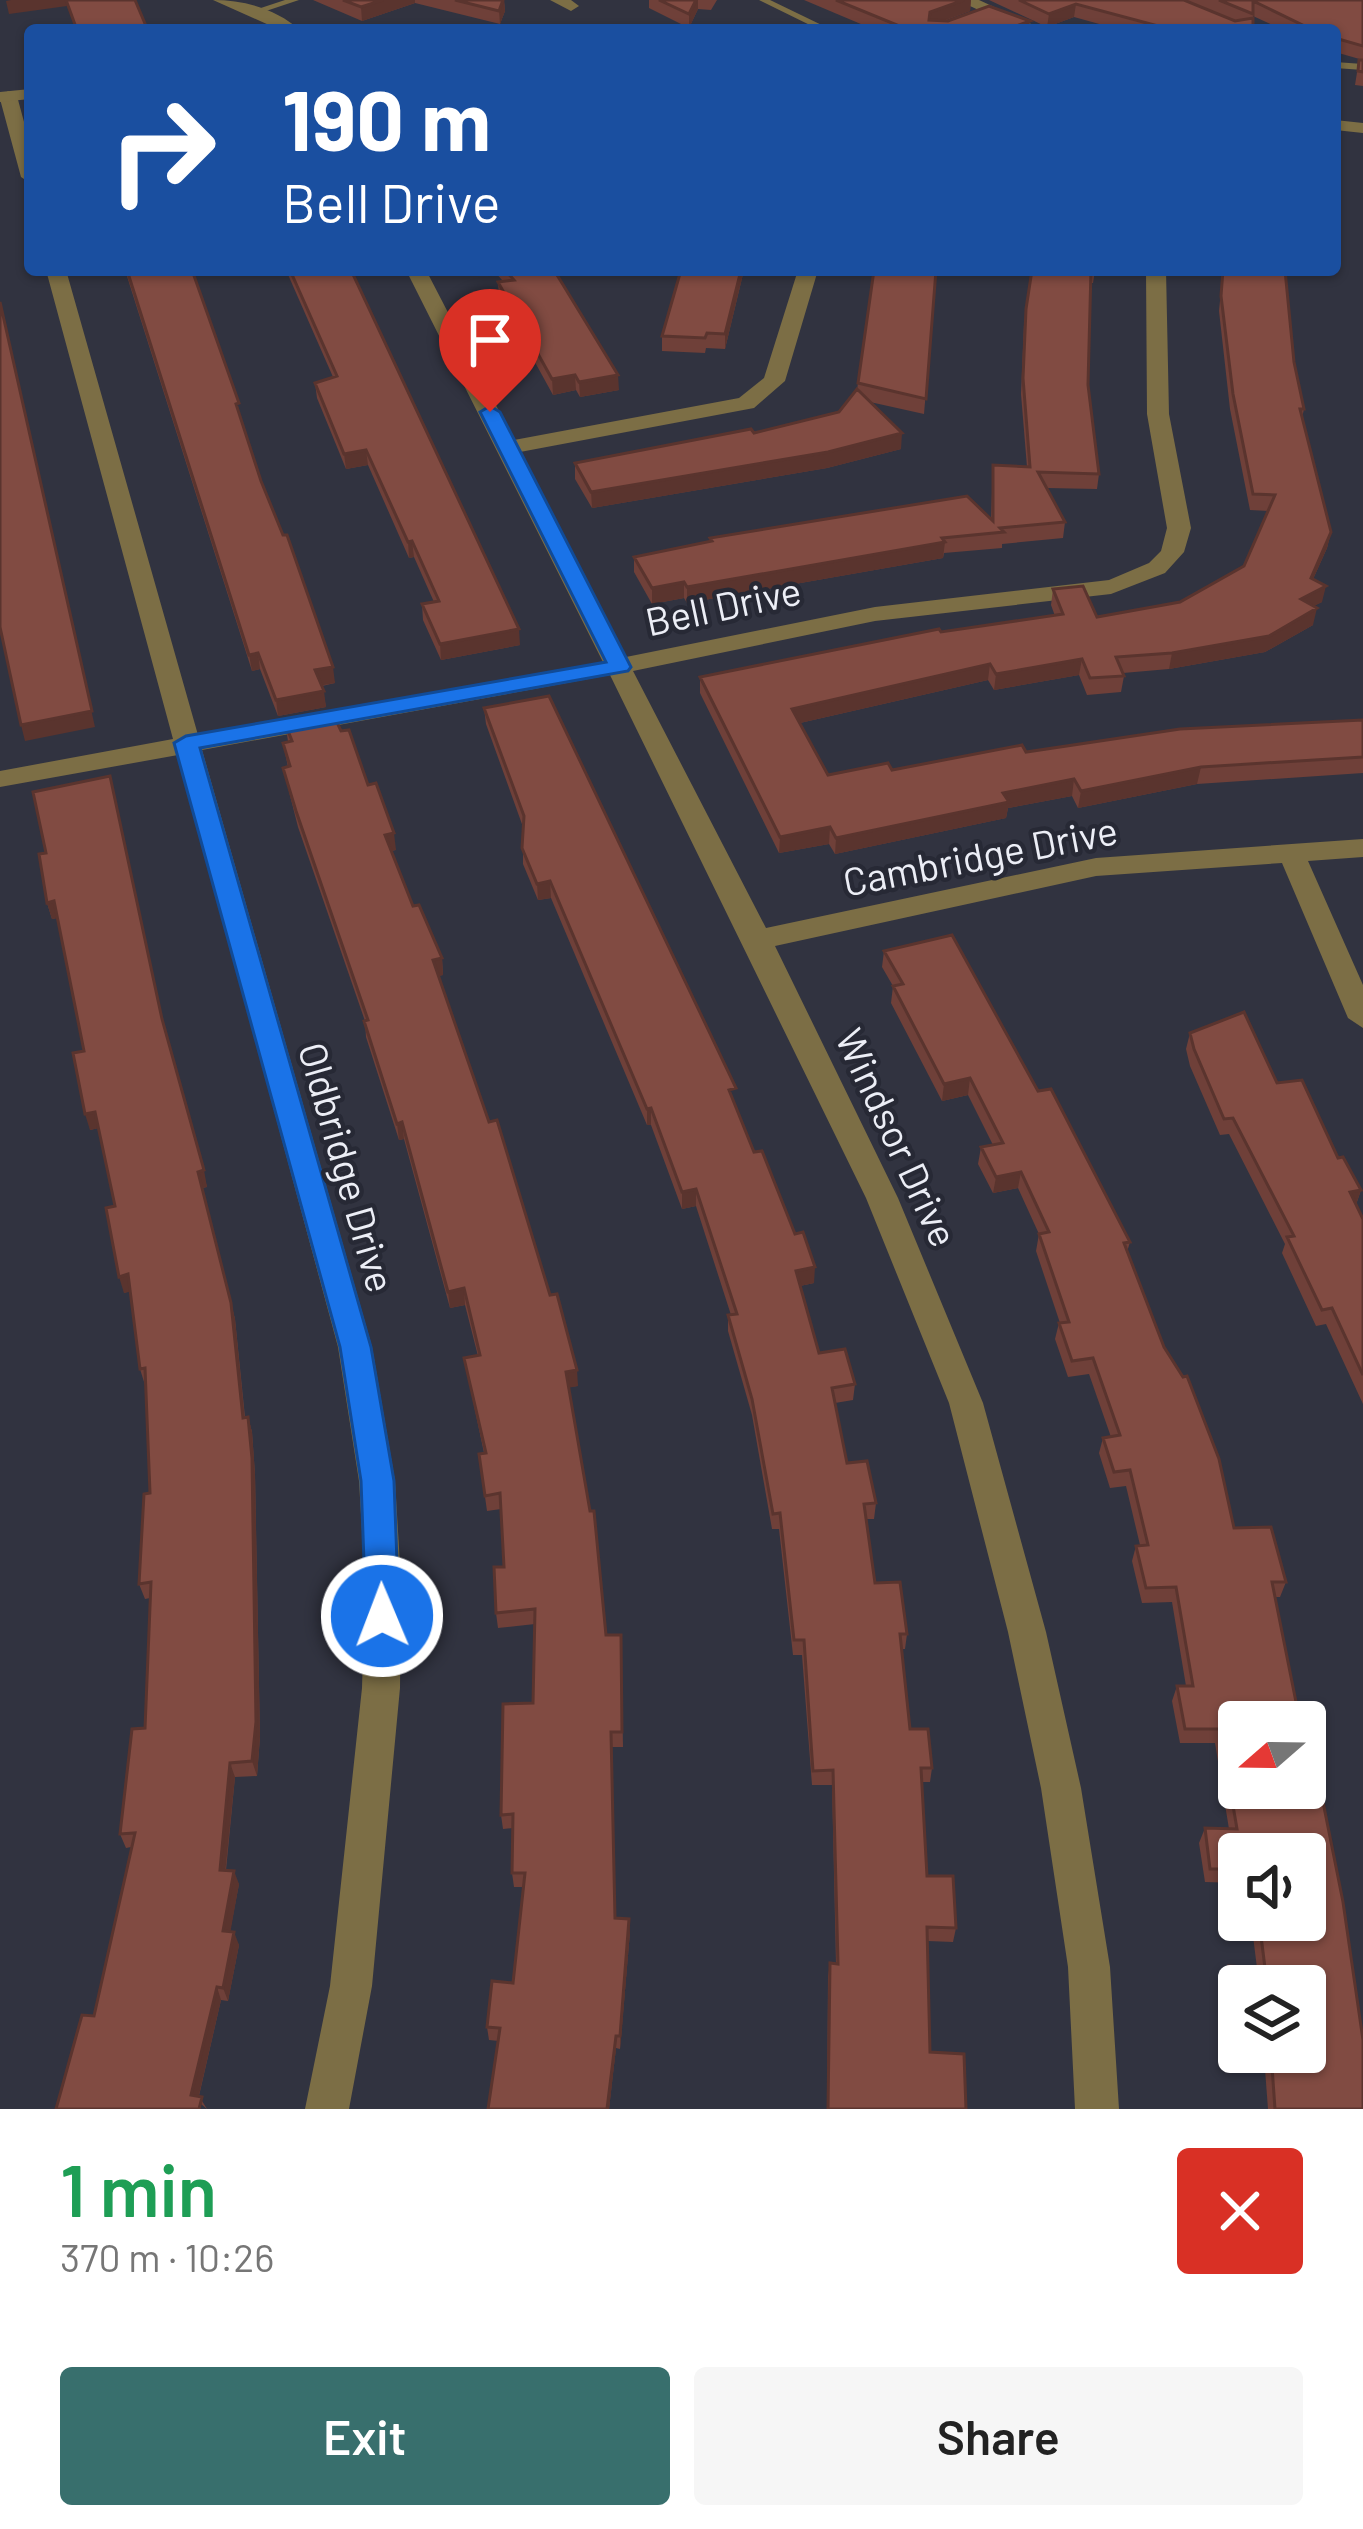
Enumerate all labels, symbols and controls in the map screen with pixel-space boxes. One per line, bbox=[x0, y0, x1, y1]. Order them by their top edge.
text: 190 m bbox=[282, 67, 491, 168]
icon: right bbox=[84, 72, 240, 228]
text: Bell Drive bbox=[282, 169, 501, 234]
pin bbox=[439, 289, 541, 412]
icon: arrive bbox=[457, 307, 523, 373]
street label: Bell Drive bbox=[641, 566, 805, 644]
street label: Cambridge Drive bbox=[839, 805, 1121, 905]
street label: Windsor Drive bbox=[827, 1021, 969, 1253]
street label: Oldbridge Drive bbox=[290, 1037, 406, 1297]
position arrow bbox=[319, 1553, 445, 1679]
north arrow bbox=[1218, 1701, 1326, 1809]
map controls bbox=[1218, 1701, 1326, 2073]
button: sound bbox=[1218, 1833, 1326, 1941]
button: layers bbox=[1218, 1965, 1326, 2073]
text: 1 min bbox=[60, 2145, 217, 2231]
button: close bbox=[1177, 2148, 1303, 2274]
text: 370 m · 10:26 bbox=[60, 2233, 274, 2280]
button: Exit bbox=[60, 2367, 670, 2505]
button: Share bbox=[694, 2367, 1303, 2505]

